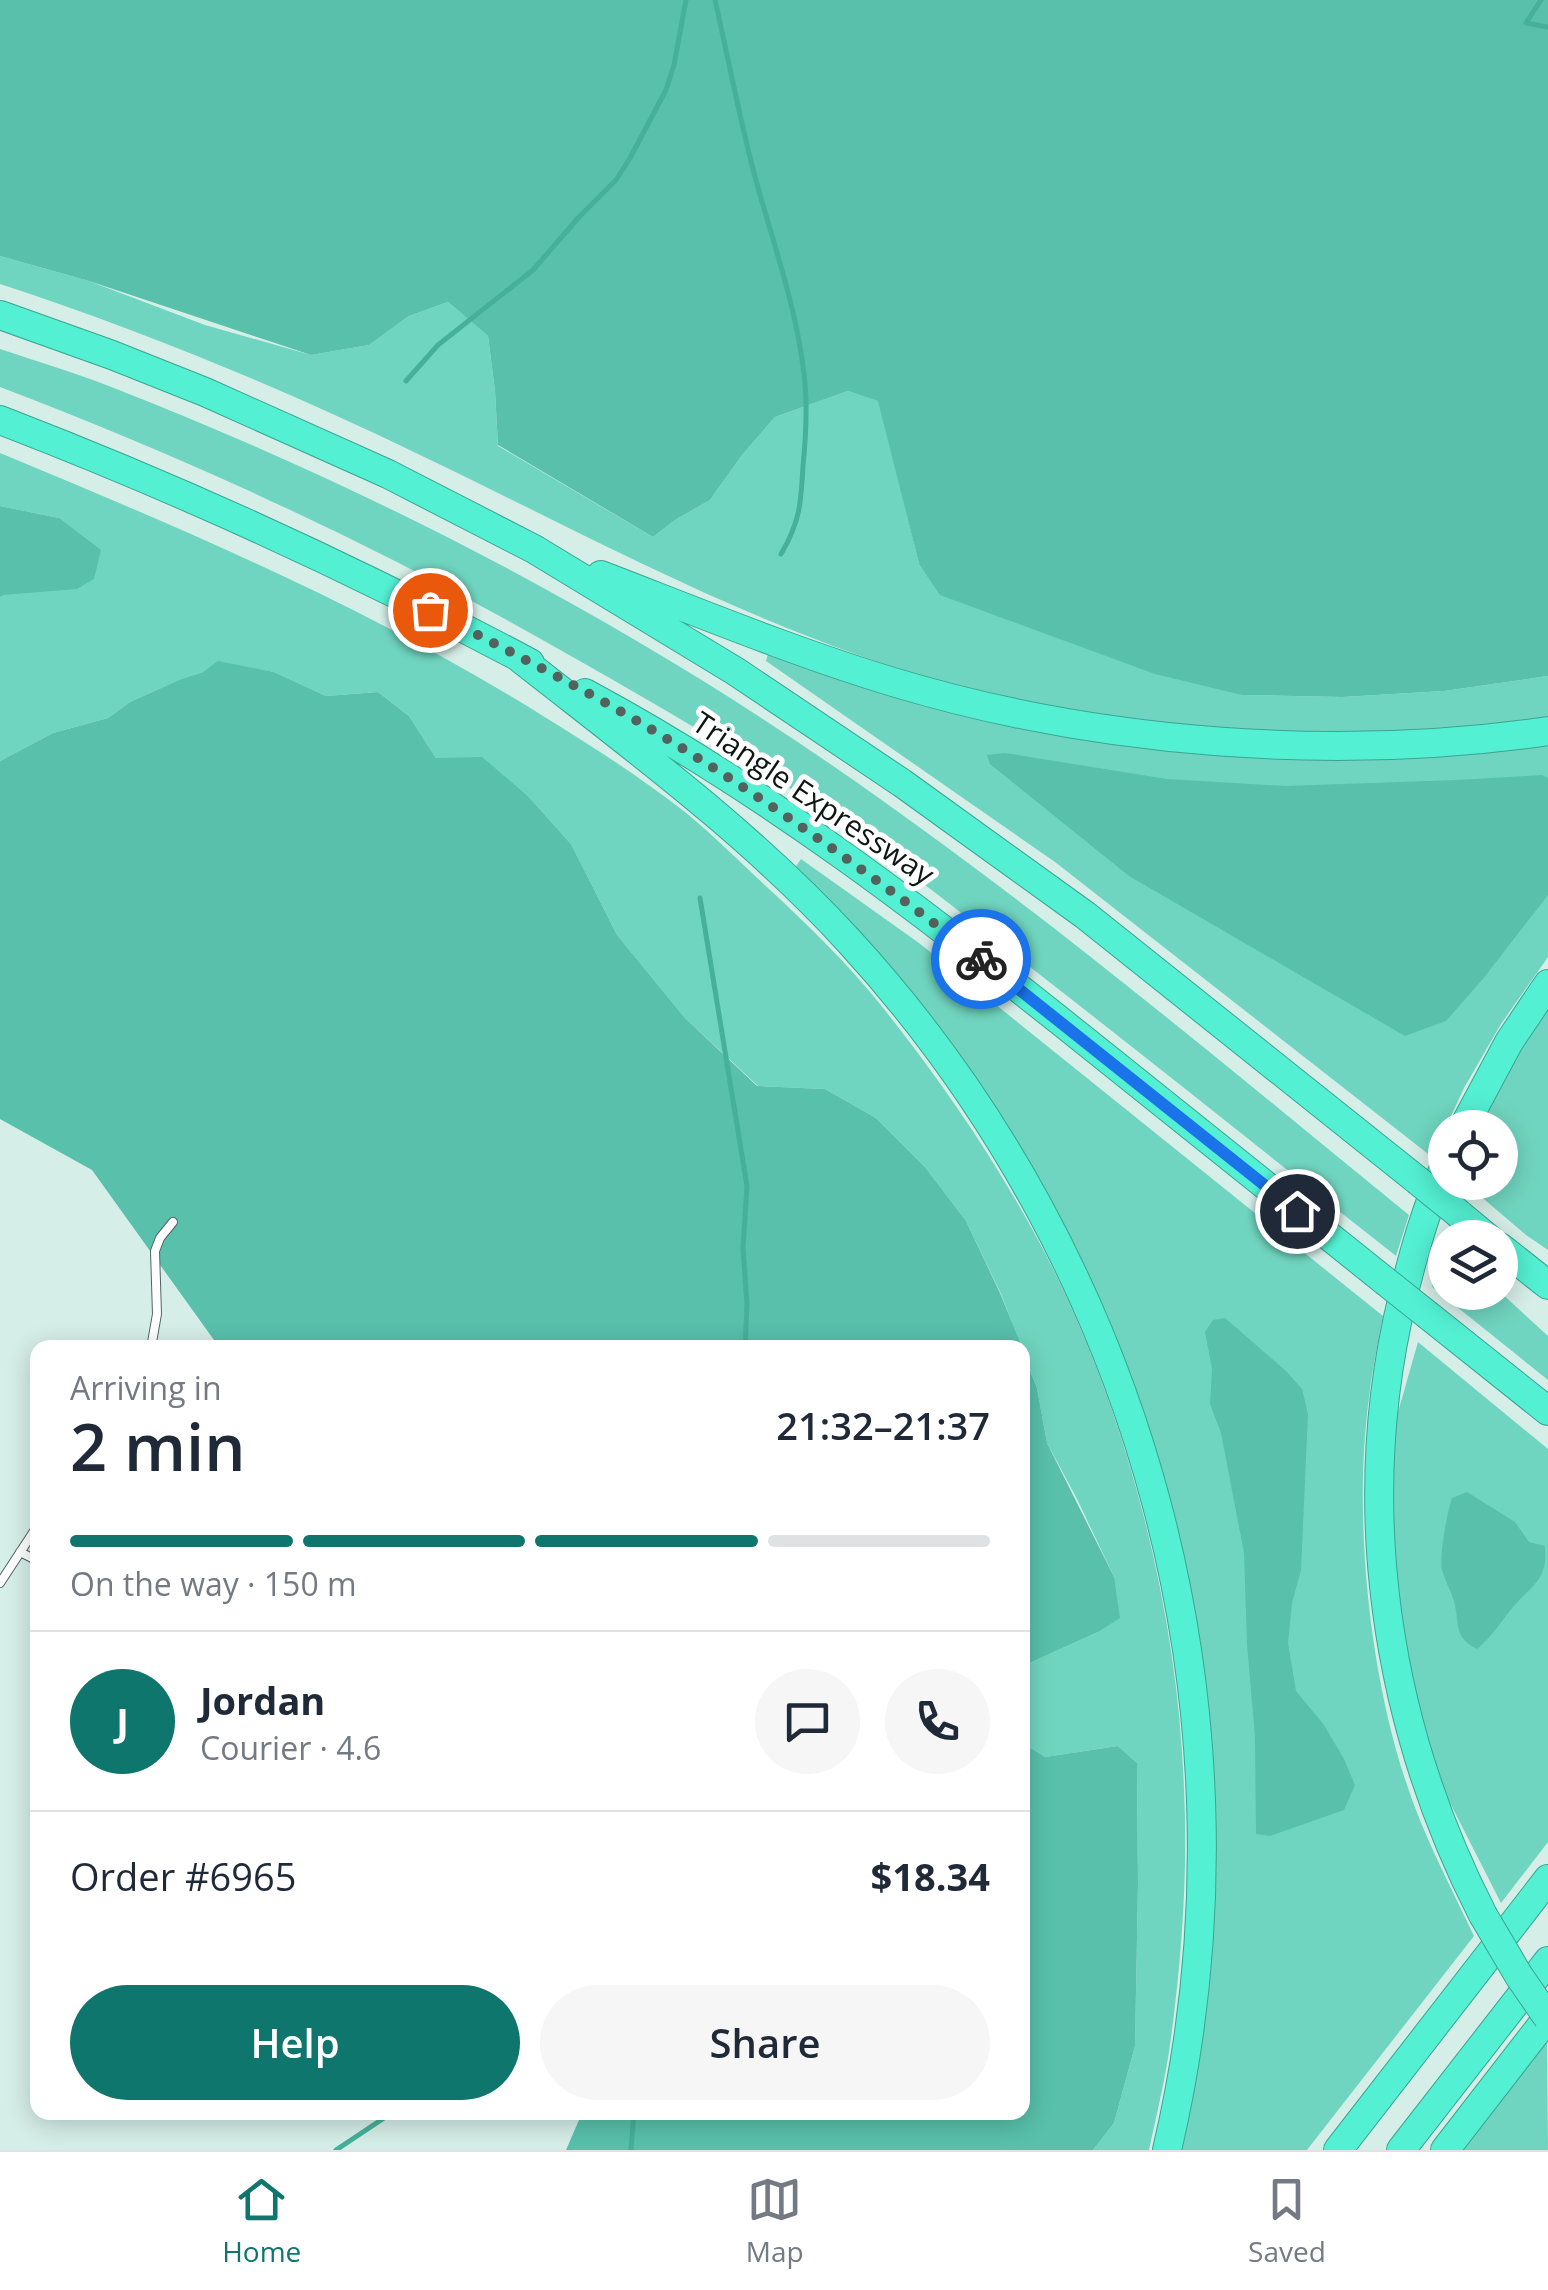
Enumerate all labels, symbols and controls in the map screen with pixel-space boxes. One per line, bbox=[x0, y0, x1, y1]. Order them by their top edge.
pin bbox=[388, 568, 473, 653]
icon: bag bbox=[403, 583, 458, 638]
street label: Triangle Expressway bbox=[685, 702, 944, 895]
courier bbox=[931, 909, 1031, 1009]
icon: bike bbox=[954, 932, 1009, 987]
map controls bbox=[1428, 1110, 1518, 1310]
button: locate bbox=[1428, 1110, 1518, 1200]
pin bbox=[1255, 1169, 1340, 1254]
icon: home bbox=[1270, 1184, 1325, 1239]
button: layers bbox=[1428, 1220, 1518, 1310]
text: Arriving in bbox=[70, 1366, 222, 1409]
text: 21:32–21:37 bbox=[776, 1399, 990, 1451]
text: 2 min bbox=[70, 1402, 245, 1490]
text: On the way · 150 m bbox=[70, 1562, 357, 1605]
button: chat bbox=[755, 1669, 860, 1774]
button: phone bbox=[885, 1669, 990, 1774]
text: Jordan bbox=[200, 1674, 325, 1726]
text: J bbox=[116, 1695, 129, 1747]
text: Courier · 4.6 bbox=[200, 1726, 381, 1769]
text: Order #6965 bbox=[70, 1850, 297, 1902]
text: $18.34 bbox=[871, 1850, 990, 1902]
button: Help bbox=[70, 1985, 520, 2100]
button: Share bbox=[540, 1985, 990, 2100]
tab: Home bbox=[222, 2172, 301, 2270]
tab: Map bbox=[746, 2172, 804, 2270]
tab: Saved bbox=[1248, 2172, 1326, 2270]

